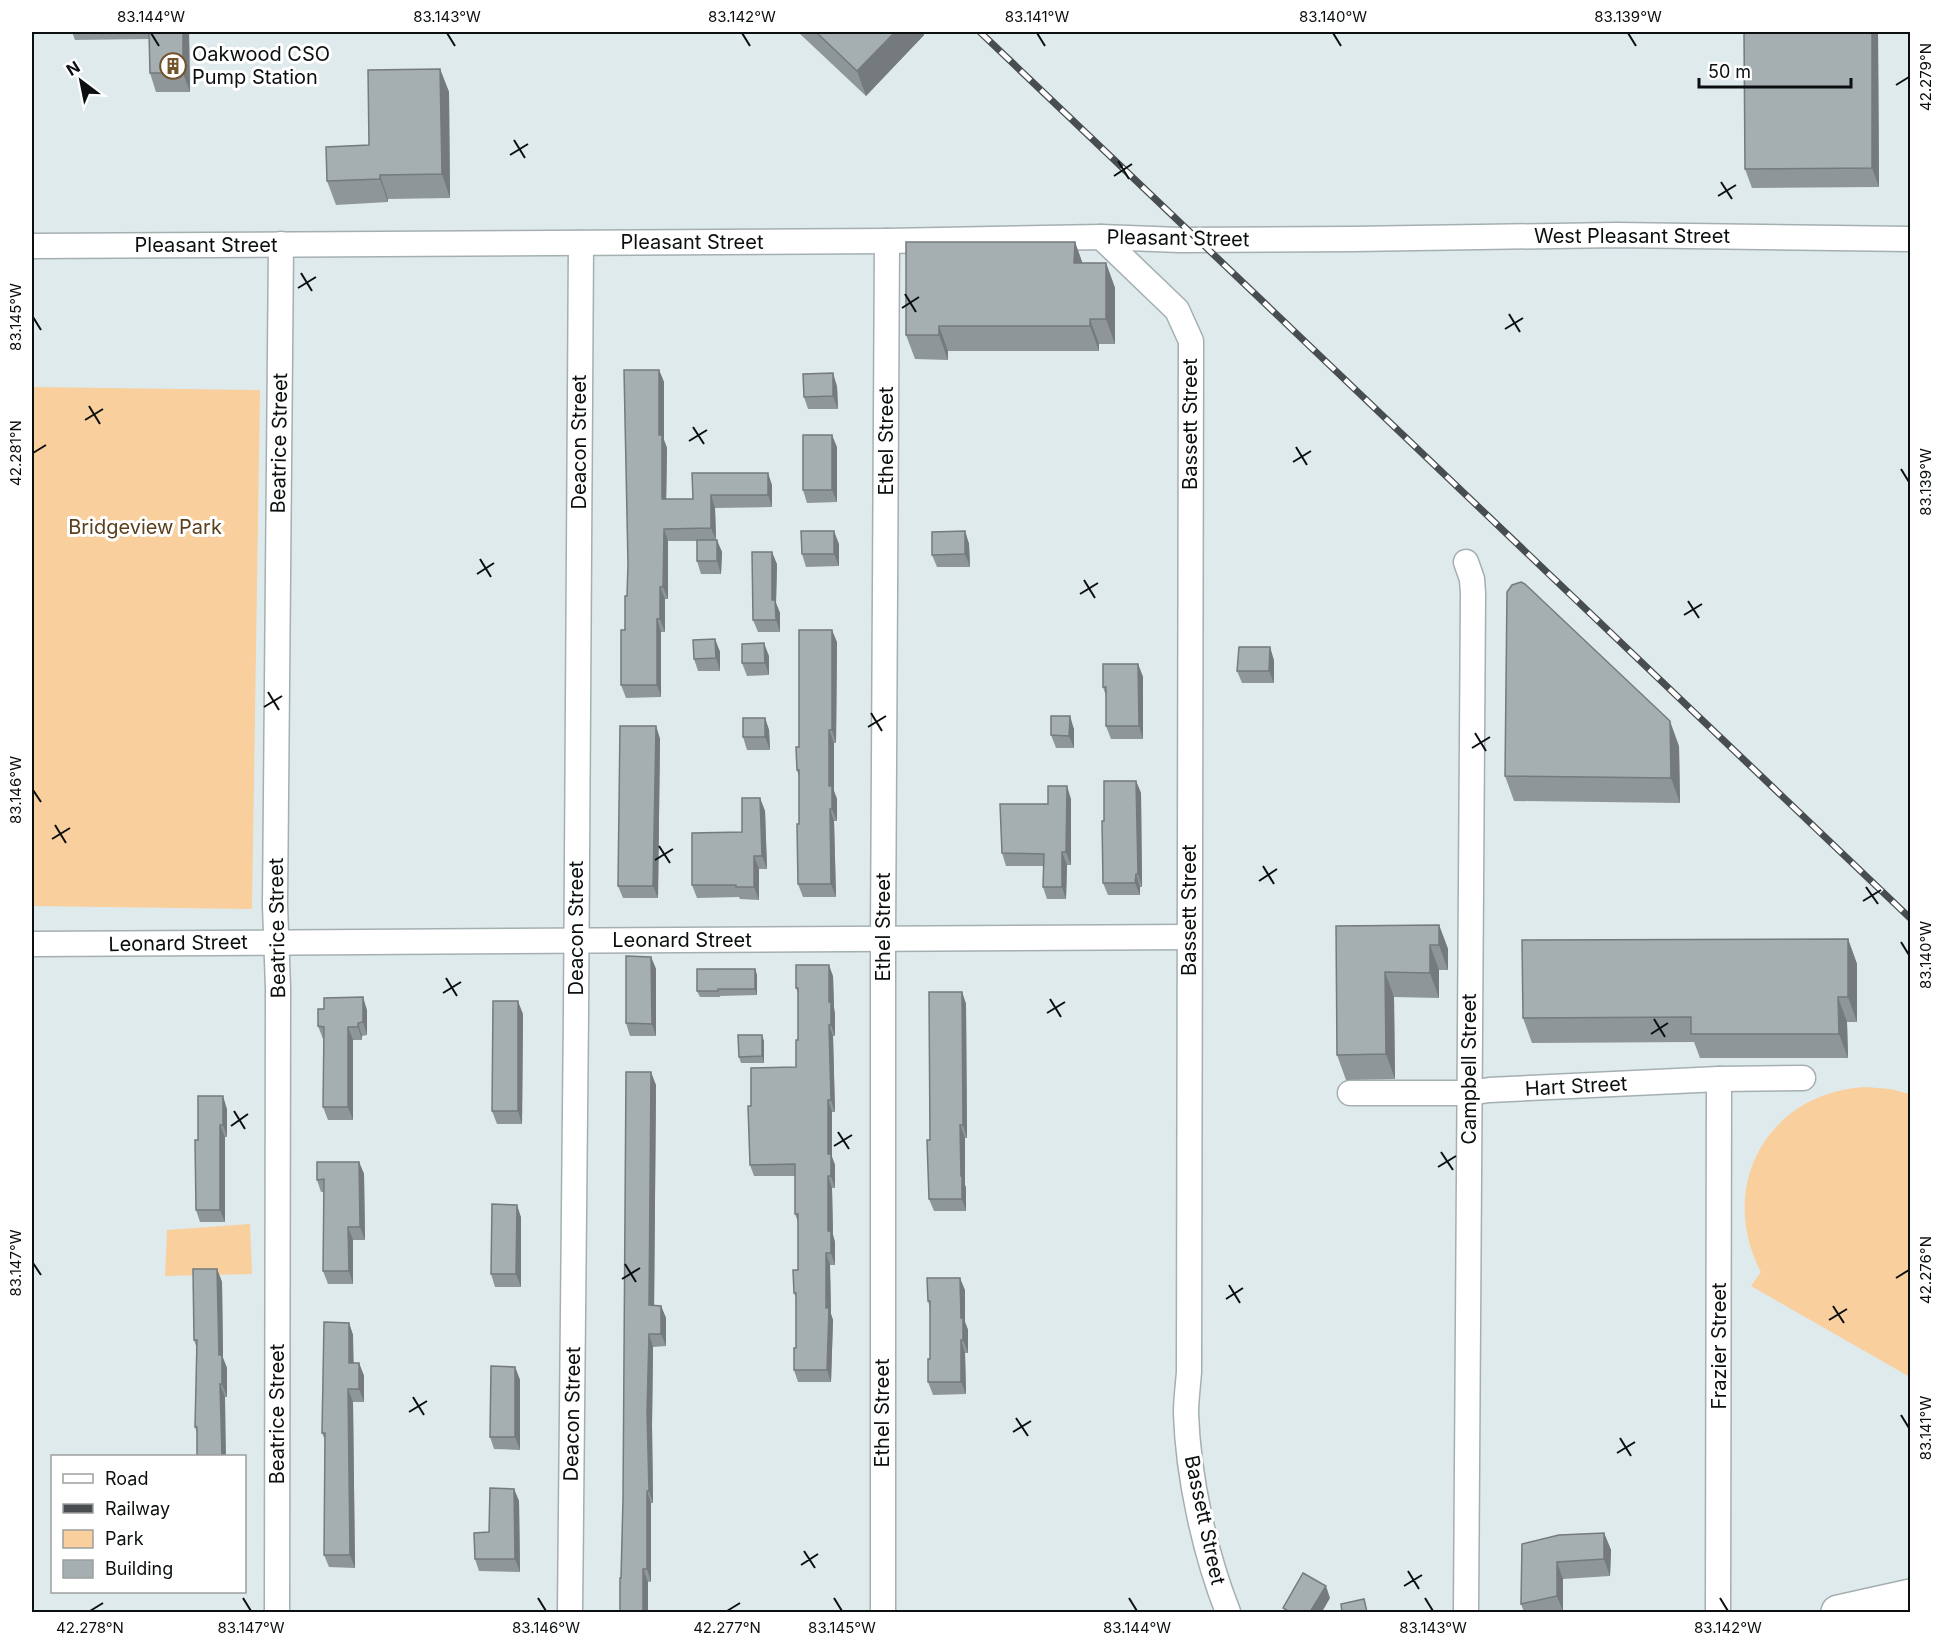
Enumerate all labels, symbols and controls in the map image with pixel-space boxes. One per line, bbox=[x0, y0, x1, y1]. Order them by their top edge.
text: 83.144°W bbox=[117, 7, 185, 26]
text: 83.143°W bbox=[413, 7, 481, 26]
text: 83.142°W bbox=[708, 7, 776, 26]
text: 83.141°W bbox=[1005, 7, 1069, 26]
text: 83.140°W bbox=[1299, 7, 1367, 26]
text: 83.139°W bbox=[1594, 7, 1662, 26]
place label: Oakwood CSO Pump Station bbox=[192, 42, 330, 89]
text: 42.279°N bbox=[1916, 43, 1935, 111]
north arrow bbox=[51, 51, 111, 111]
building icon: Oakwood CSO Pump Station bbox=[158, 51, 188, 81]
scale bar bbox=[1699, 51, 1850, 89]
text: N bbox=[63, 57, 84, 80]
text: 50 m bbox=[1708, 61, 1751, 82]
street label: West Pleasant Street bbox=[1534, 224, 1730, 248]
street label: Pleasant Street bbox=[1106, 225, 1250, 251]
street label: Pleasant Street bbox=[621, 230, 764, 254]
street label: Pleasant Street bbox=[135, 233, 278, 257]
text: 83.145°W bbox=[6, 283, 25, 351]
street label: Bassett Street bbox=[1178, 358, 1202, 490]
street label: Beatrice Street bbox=[266, 372, 292, 513]
street label: Deacon Street bbox=[567, 374, 591, 509]
street label: Ethel Street bbox=[874, 386, 898, 495]
text: 42.281°N bbox=[6, 420, 25, 486]
text: 83.139°W bbox=[1916, 448, 1935, 516]
park label: Bridgeview Park bbox=[68, 515, 222, 539]
text: 83.146°W bbox=[6, 756, 25, 824]
street label: Bassett Street bbox=[1177, 844, 1201, 976]
street label: Beatrice Street bbox=[264, 857, 290, 998]
street label: Deacon Street bbox=[564, 860, 588, 995]
street label: Ethel Street bbox=[871, 872, 895, 981]
text: 83.140°W bbox=[1916, 921, 1935, 989]
street label: Leonard Street bbox=[612, 928, 752, 952]
street label: Leonard Street bbox=[108, 930, 248, 956]
street label: Campbell Street bbox=[1457, 993, 1481, 1145]
street label: Hart Street bbox=[1524, 1071, 1628, 1101]
text: 83.147°W bbox=[6, 1229, 25, 1297]
text: 42.276°N bbox=[1916, 1236, 1935, 1304]
street label: Frazier Street bbox=[1707, 1282, 1731, 1410]
street label: Beatrice Street bbox=[265, 1343, 289, 1484]
street label: Deacon Street bbox=[559, 1346, 585, 1482]
street label: Ethel Street bbox=[870, 1358, 894, 1467]
text: 83.141°W bbox=[1916, 1396, 1935, 1460]
street label: Bassett Street bbox=[1180, 1453, 1231, 1587]
legend bbox=[51, 1455, 246, 1593]
text: Road bbox=[105, 1468, 148, 1489]
text: Railway bbox=[105, 1498, 170, 1519]
text: Park bbox=[105, 1528, 144, 1549]
text: Building bbox=[105, 1558, 173, 1579]
text: 42.278°N bbox=[56, 1618, 124, 1637]
text: 83.147°W bbox=[217, 1618, 285, 1637]
text: 83.146°W bbox=[512, 1618, 580, 1637]
text: 42.277°N bbox=[693, 1618, 761, 1637]
text: 83.145°W bbox=[808, 1618, 876, 1637]
text: 83.144°W bbox=[1103, 1618, 1171, 1637]
text: 83.143°W bbox=[1399, 1618, 1467, 1637]
text: 83.142°W bbox=[1694, 1618, 1762, 1637]

